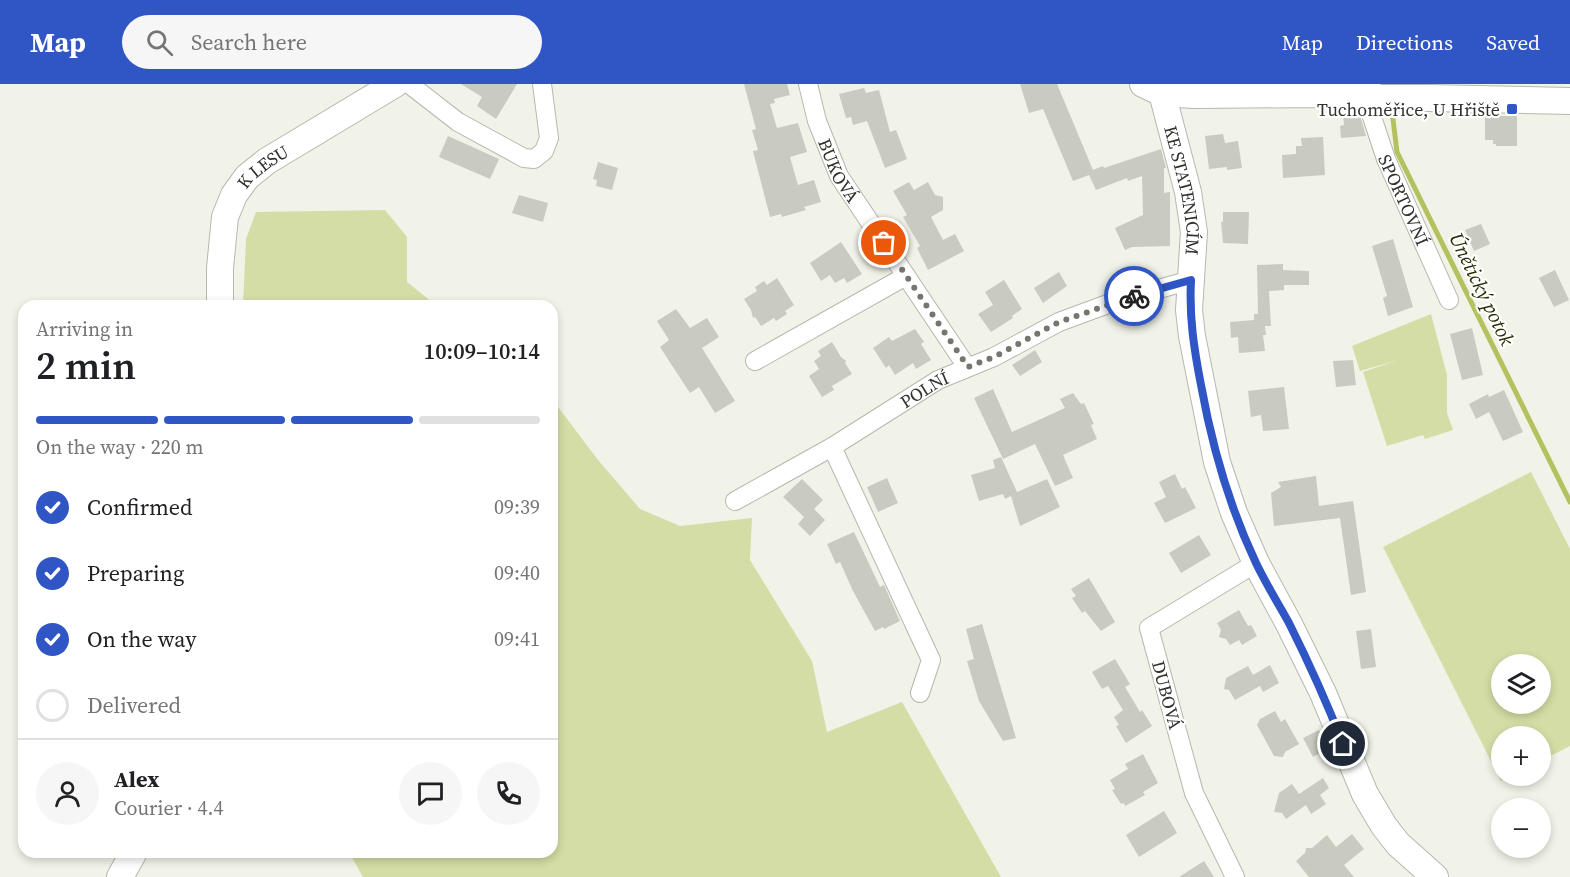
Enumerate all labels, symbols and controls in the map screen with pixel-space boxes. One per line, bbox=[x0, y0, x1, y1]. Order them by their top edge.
search box bbox=[122, 15, 542, 69]
text: Map bbox=[30, 23, 86, 61]
icon: search bbox=[143, 26, 176, 59]
text: Search here bbox=[191, 27, 307, 57]
text: Map bbox=[1282, 28, 1323, 57]
text: Directions bbox=[1356, 28, 1453, 57]
text: Saved bbox=[1486, 28, 1540, 57]
place label: Tuchoměřice, U Hřiště bbox=[1317, 97, 1500, 122]
marker: Tuchoměřice, U Hřiště bbox=[1505, 102, 1519, 116]
street label: KE STATENICÍM bbox=[1159, 123, 1206, 256]
street label: BUKOVÁ bbox=[813, 134, 866, 207]
street label: K LESU bbox=[231, 139, 293, 193]
street label: SPORTOVNÍ bbox=[1373, 150, 1436, 249]
pin bbox=[858, 217, 909, 268]
icon: bag bbox=[867, 226, 900, 259]
water label: Únětický potok bbox=[1443, 228, 1522, 351]
courier bbox=[1104, 266, 1164, 326]
icon: bike bbox=[1118, 280, 1151, 313]
text: Arriving in bbox=[36, 315, 133, 343]
text: 10:09–10:14 bbox=[424, 336, 540, 366]
text: 2 min bbox=[36, 339, 136, 392]
street label: POLNÍ bbox=[895, 365, 952, 414]
text: On the way · 220 m bbox=[36, 433, 203, 461]
icon: check bbox=[36, 491, 69, 524]
text: Confirmed bbox=[87, 492, 192, 522]
text: 09:39 bbox=[494, 493, 540, 521]
icon: check bbox=[36, 557, 69, 590]
text: Preparing bbox=[87, 558, 184, 588]
text: 09:40 bbox=[494, 559, 540, 587]
icon: check bbox=[36, 623, 69, 656]
text: On the way bbox=[87, 624, 196, 654]
text: 09:41 bbox=[494, 625, 540, 653]
map controls bbox=[1491, 654, 1551, 858]
button: layers bbox=[1491, 654, 1551, 714]
street label: DUBOVÁ bbox=[1146, 658, 1188, 732]
text: Delivered bbox=[87, 690, 181, 720]
pin bbox=[1317, 718, 1368, 769]
button: + bbox=[1491, 726, 1551, 786]
icon: home bbox=[1326, 727, 1359, 760]
button: person bbox=[36, 762, 99, 825]
button: chat bbox=[399, 762, 462, 825]
button: phone bbox=[477, 762, 540, 825]
text: Alex bbox=[114, 764, 159, 794]
text: Courier · 4.4 bbox=[114, 794, 223, 822]
button: − bbox=[1491, 798, 1551, 858]

